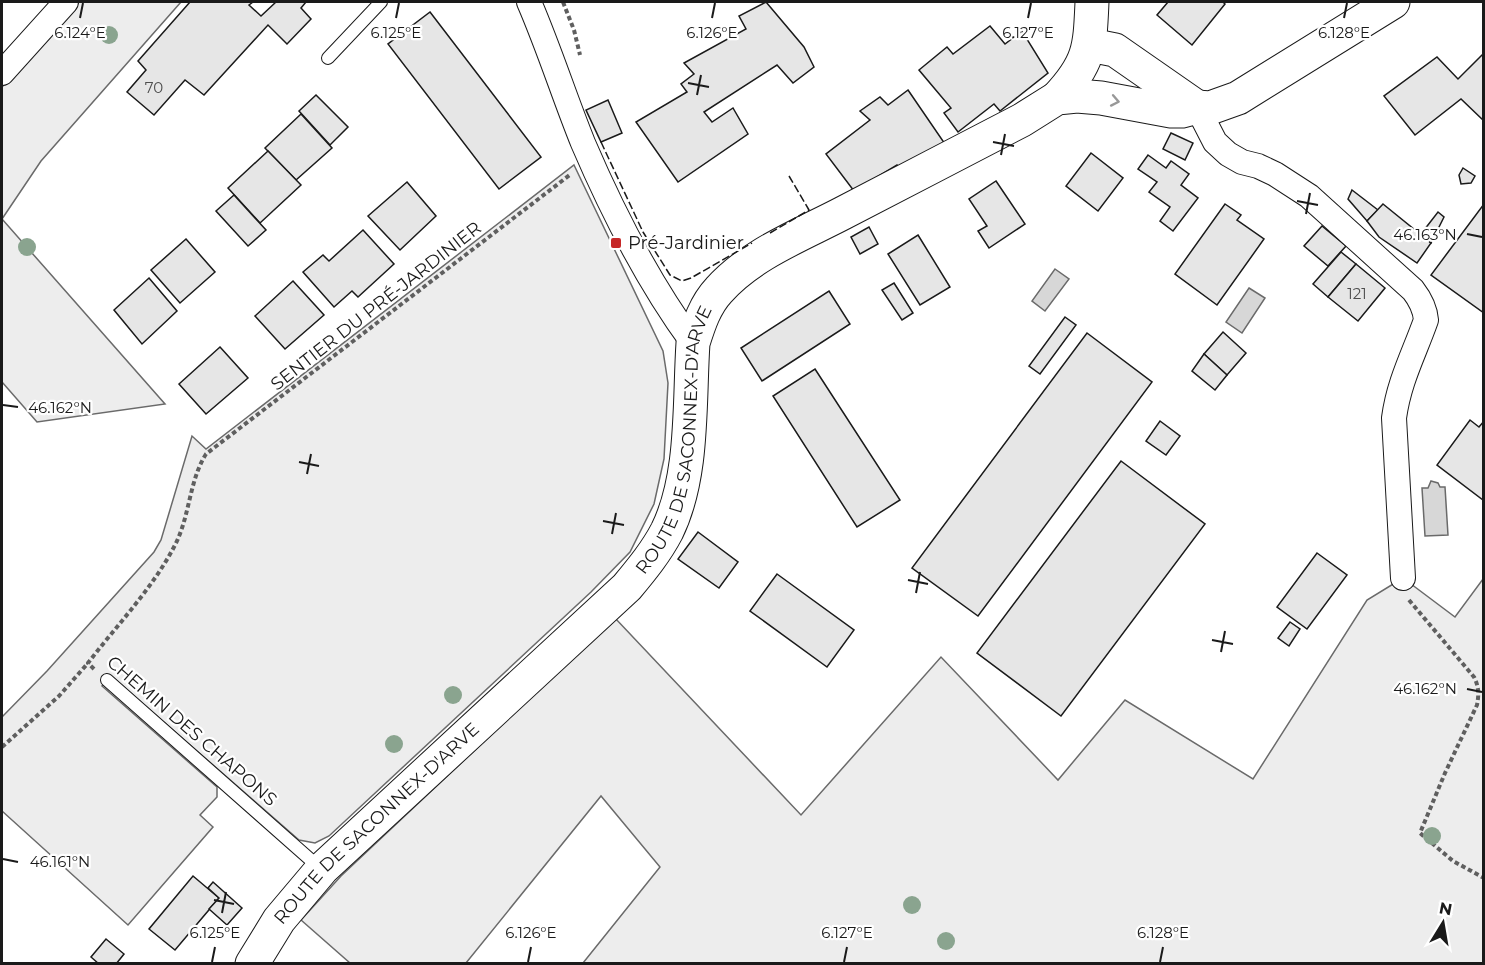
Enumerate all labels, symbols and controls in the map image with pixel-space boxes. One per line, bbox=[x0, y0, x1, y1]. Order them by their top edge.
text: 6.124°E bbox=[54, 23, 106, 42]
text: 6.125°E bbox=[371, 23, 421, 42]
text: 6.126°E bbox=[686, 23, 738, 42]
text: 6.127°E bbox=[1002, 23, 1054, 42]
text: 6.128°E bbox=[1318, 23, 1370, 42]
house number: 70 bbox=[145, 78, 163, 97]
one-way arrow bbox=[1110, 94, 1120, 107]
street label: SENTIER DU PRÉ-JARDINIER bbox=[266, 217, 486, 395]
text: 46.163°N bbox=[1393, 225, 1457, 244]
place label: Pré-Jardinier bbox=[628, 232, 744, 254]
marker: Pré-Jardinier bbox=[609, 236, 623, 250]
house number: 121 bbox=[1347, 284, 1367, 303]
street label: ROUTE DE SACONNEX-D'ARVE bbox=[631, 302, 717, 579]
text: 46.162°N bbox=[28, 398, 92, 417]
street label: CHEMIN DES CHAPONS bbox=[102, 651, 282, 811]
text: 46.162°N bbox=[1393, 679, 1457, 698]
street label: ROUTE DE SACONNEX-D'ARVE bbox=[269, 718, 484, 929]
text: 46.161°N bbox=[30, 852, 90, 871]
north arrow bbox=[1413, 893, 1473, 953]
text: N bbox=[1438, 898, 1454, 919]
text: 6.125°E bbox=[190, 923, 240, 942]
text: 6.126°E bbox=[505, 923, 557, 942]
text: 6.127°E bbox=[821, 923, 873, 942]
text: 6.128°E bbox=[1137, 923, 1189, 942]

